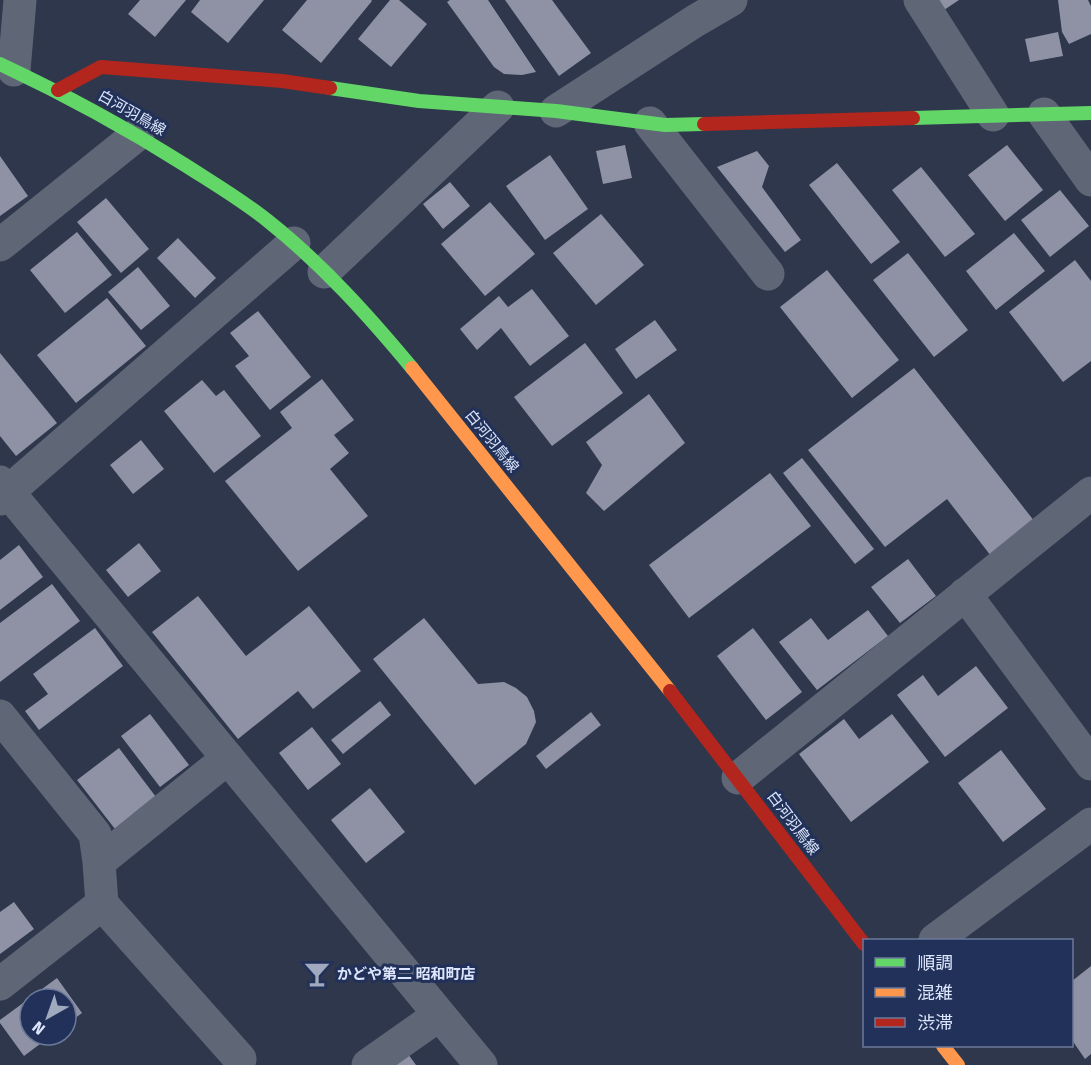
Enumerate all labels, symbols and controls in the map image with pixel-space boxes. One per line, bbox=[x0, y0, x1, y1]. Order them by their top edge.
street label: 白河羽鳥線 bbox=[95, 86, 169, 140]
street label: 白河羽鳥線 bbox=[461, 406, 523, 476]
street label: 白河羽鳥線 bbox=[763, 788, 823, 858]
legend bbox=[863, 939, 1073, 1047]
text: 順調 bbox=[917, 952, 953, 974]
bar icon: かどや第二 昭和町店 bbox=[302, 959, 332, 989]
place label: かどや第二 昭和町店 bbox=[337, 965, 476, 983]
text: 混雑 bbox=[917, 982, 953, 1004]
north arrow bbox=[18, 987, 78, 1047]
text: 渋滞 bbox=[917, 1012, 953, 1034]
text: N bbox=[29, 1017, 49, 1039]

